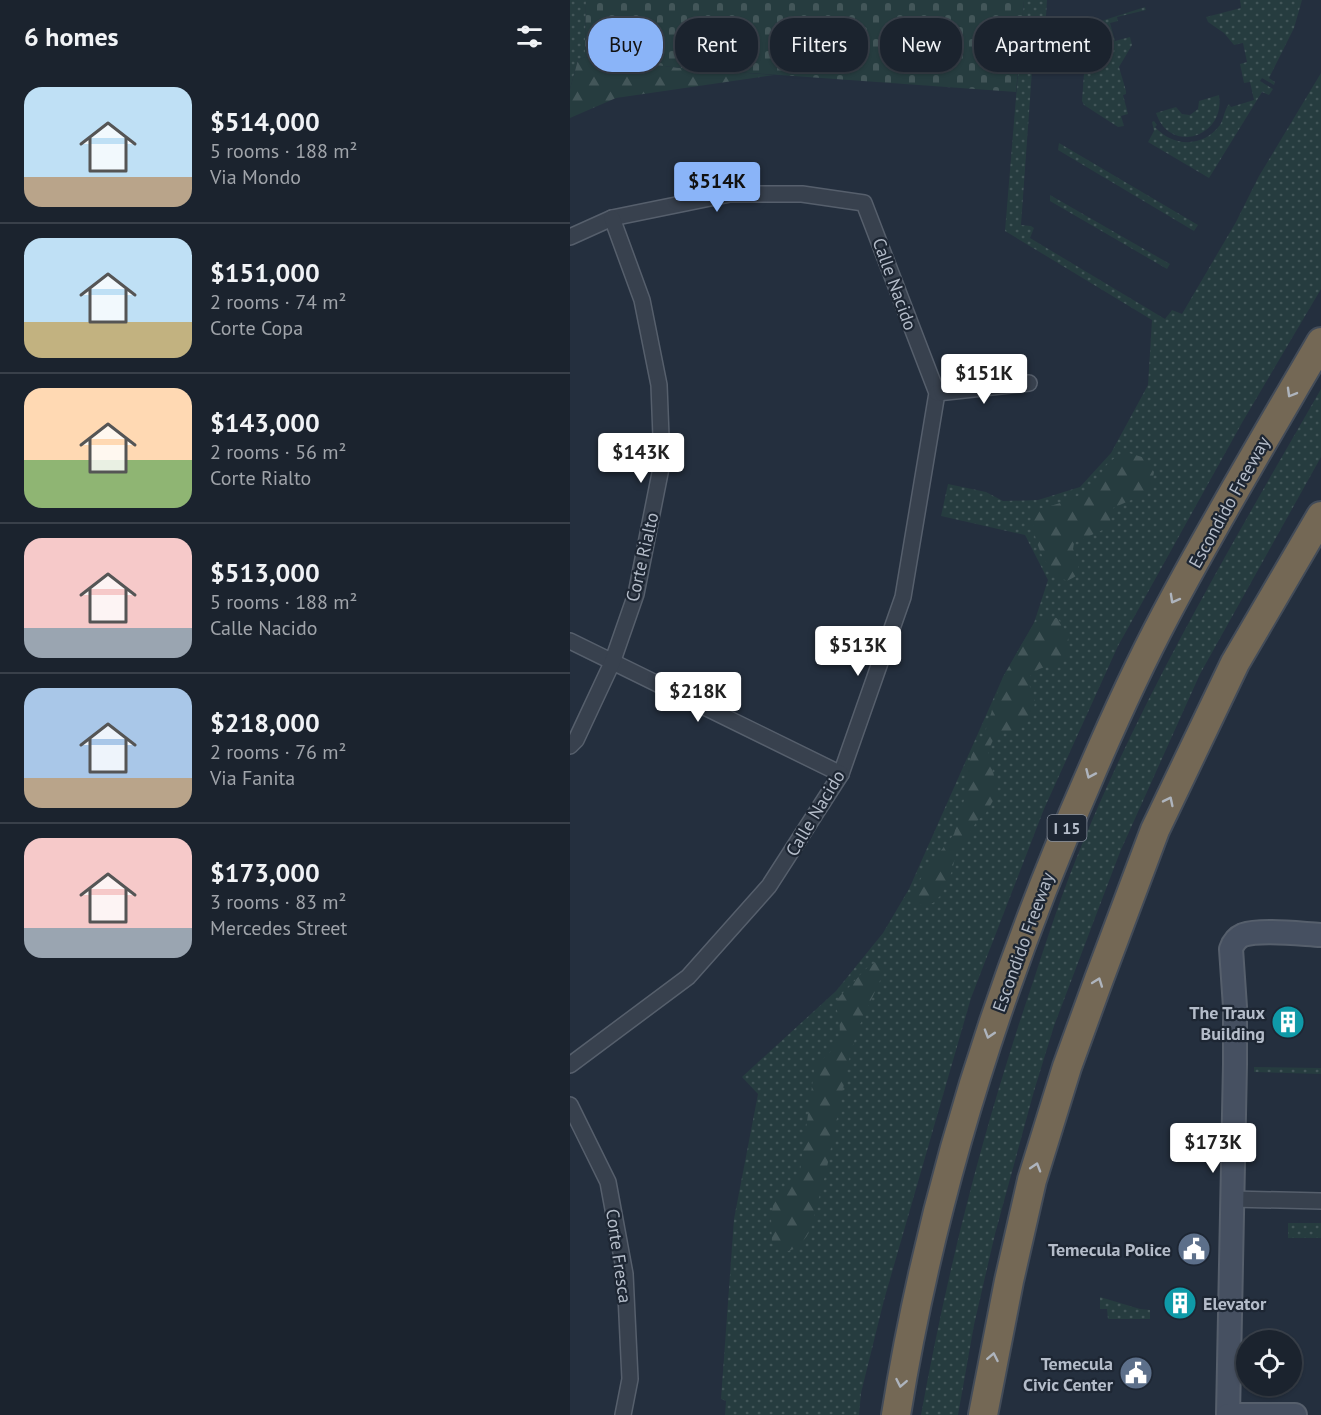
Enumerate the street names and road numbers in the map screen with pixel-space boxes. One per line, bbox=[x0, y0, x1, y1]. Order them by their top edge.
street label: Calle Nacido bbox=[868, 235, 922, 333]
street label: Escondido Freeway bbox=[1183, 432, 1275, 572]
street label: Corte Rialto bbox=[621, 510, 663, 604]
street label: Calle Nacido bbox=[780, 766, 850, 860]
road number: I 15 bbox=[1048, 815, 1086, 841]
street label: Escondido Freeway bbox=[987, 868, 1059, 1015]
street label: Corte Fresca bbox=[601, 1207, 637, 1305]

